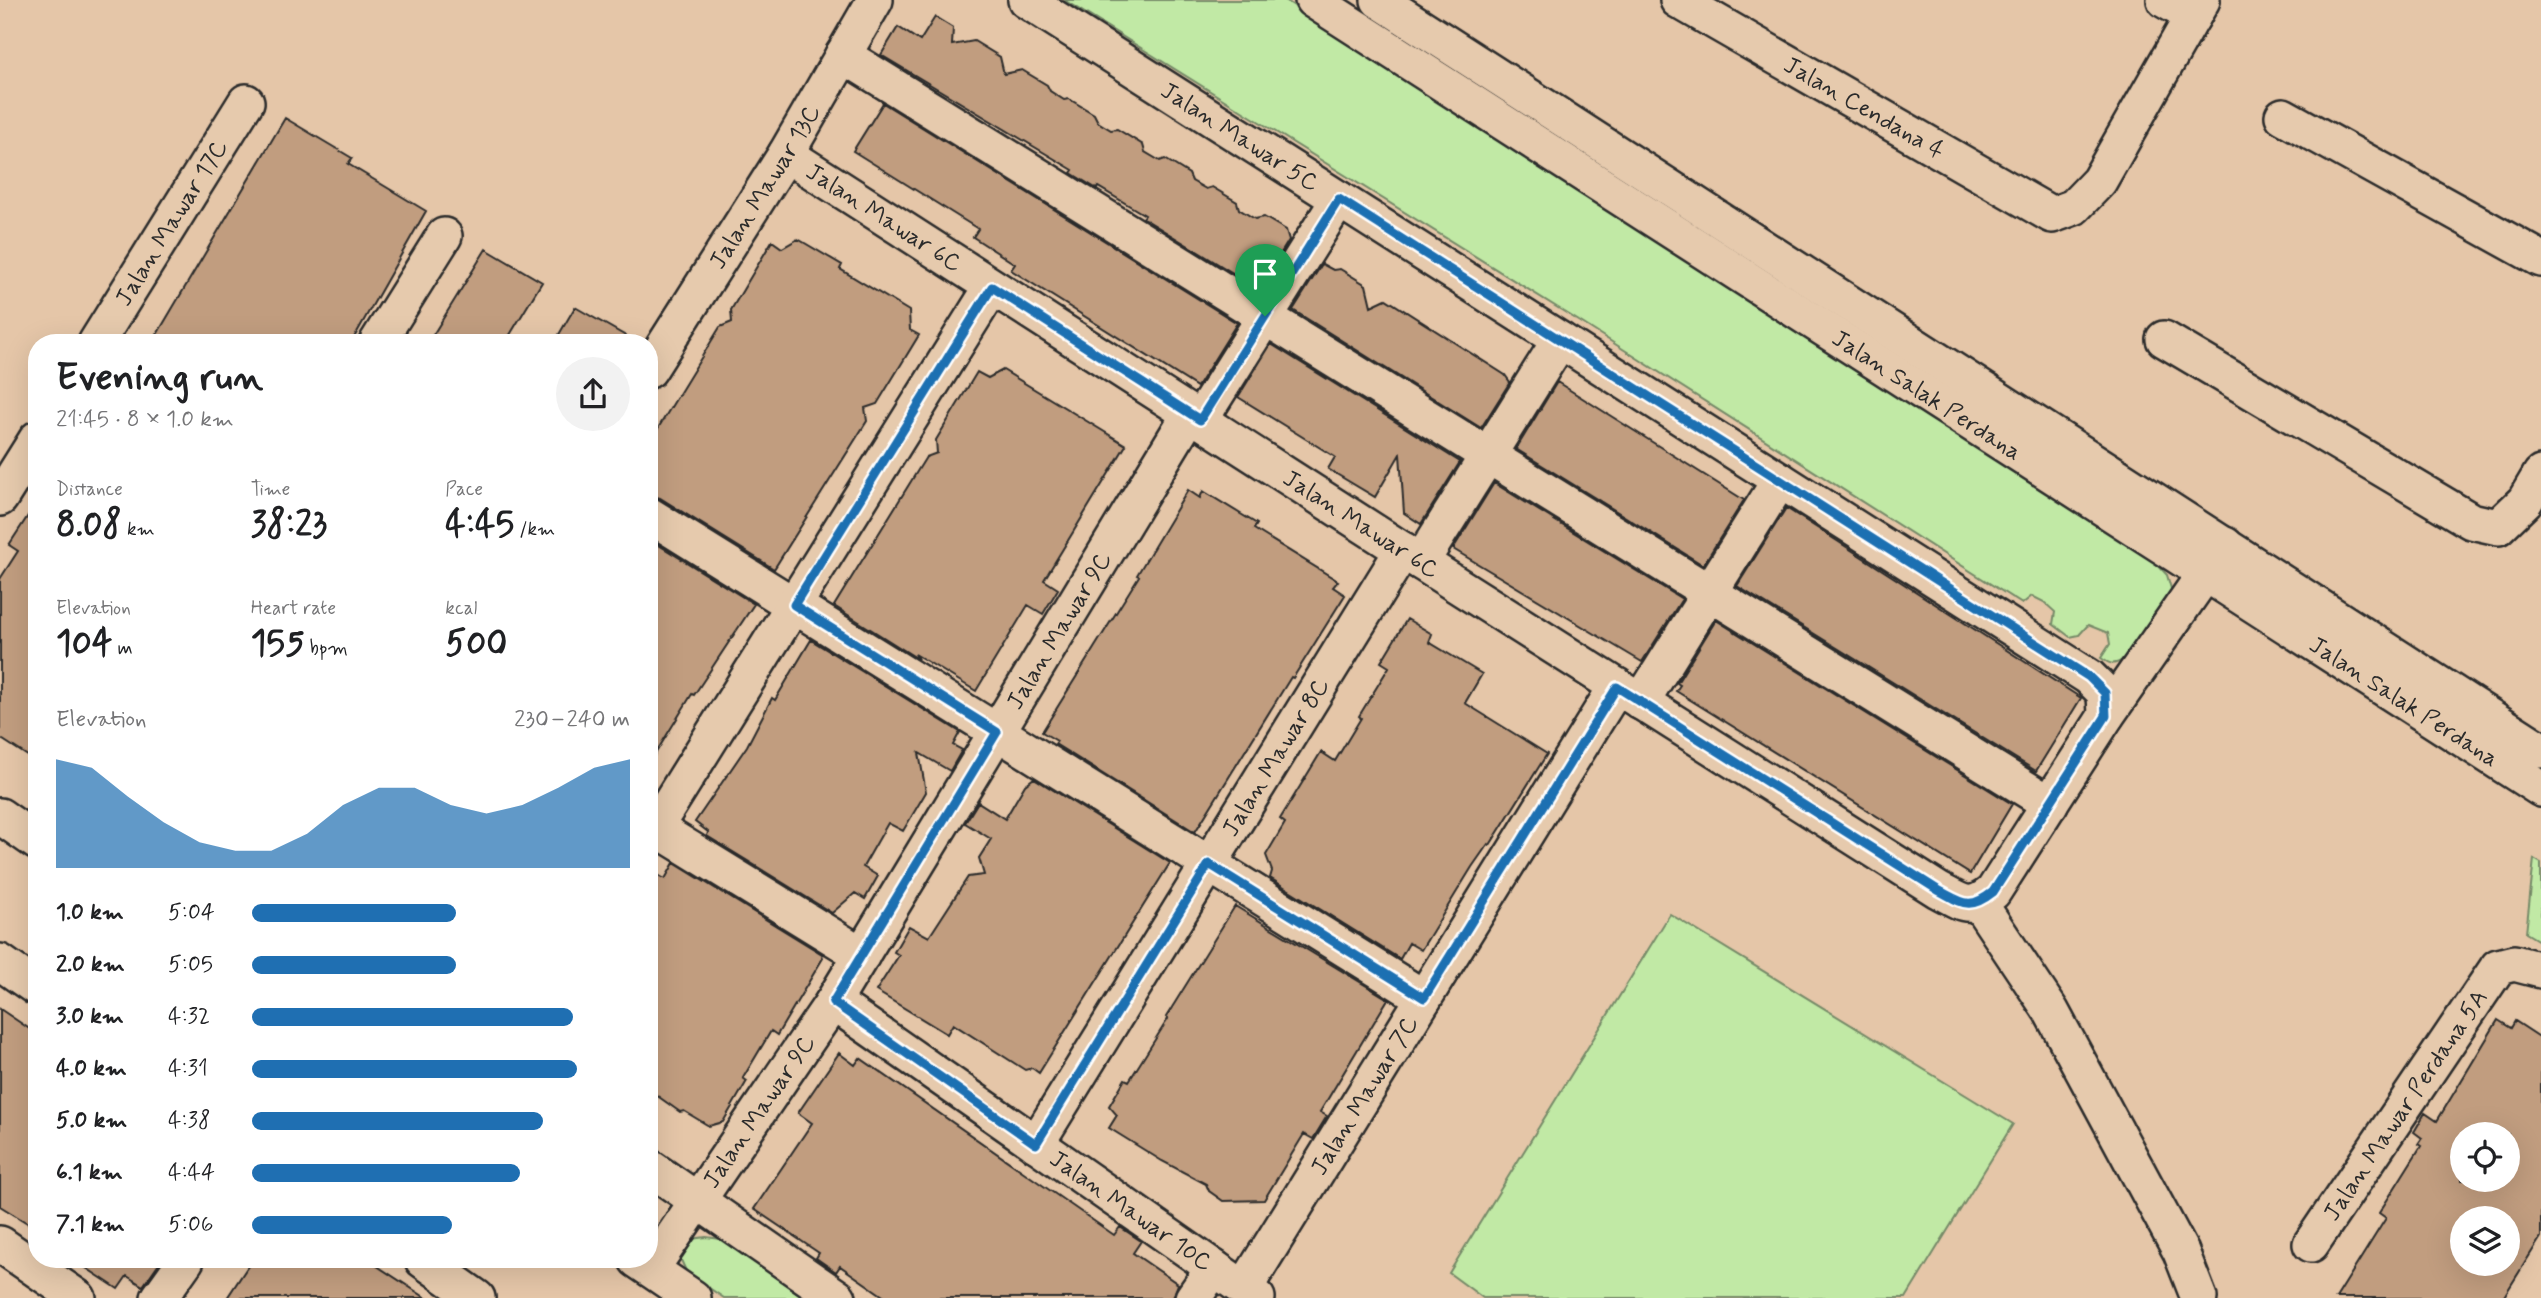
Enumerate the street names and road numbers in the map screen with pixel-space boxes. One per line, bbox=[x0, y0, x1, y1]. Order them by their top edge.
street label: Jalan Cendana 4 bbox=[1778, 50, 1949, 167]
street label: Jalan Mawar 5C bbox=[1154, 76, 1324, 200]
street label: Jalan Mawar 13C bbox=[703, 99, 828, 275]
street label: Jalan Mawar 17C bbox=[109, 134, 236, 312]
street label: Jalan Mawar 6C bbox=[800, 157, 968, 280]
street label: Jalan Salak Perdana bbox=[1826, 324, 2027, 468]
street label: Jalan Mawar 6C bbox=[1277, 463, 1445, 587]
street label: Jalan Mawar 9C bbox=[1000, 546, 1120, 716]
street label: Jalan Salak Perdana bbox=[2303, 630, 2504, 775]
street label: Jalan Mawar 8C bbox=[1216, 673, 1337, 843]
street label: Jalan Mawar Perdana 5A bbox=[2317, 984, 2495, 1227]
street label: Jalan Mawar 7C bbox=[1304, 1010, 1426, 1181]
street label: Jalan Mawar 9C bbox=[697, 1029, 823, 1195]
street label: Jalan Mawar 10C bbox=[1043, 1144, 1218, 1279]

